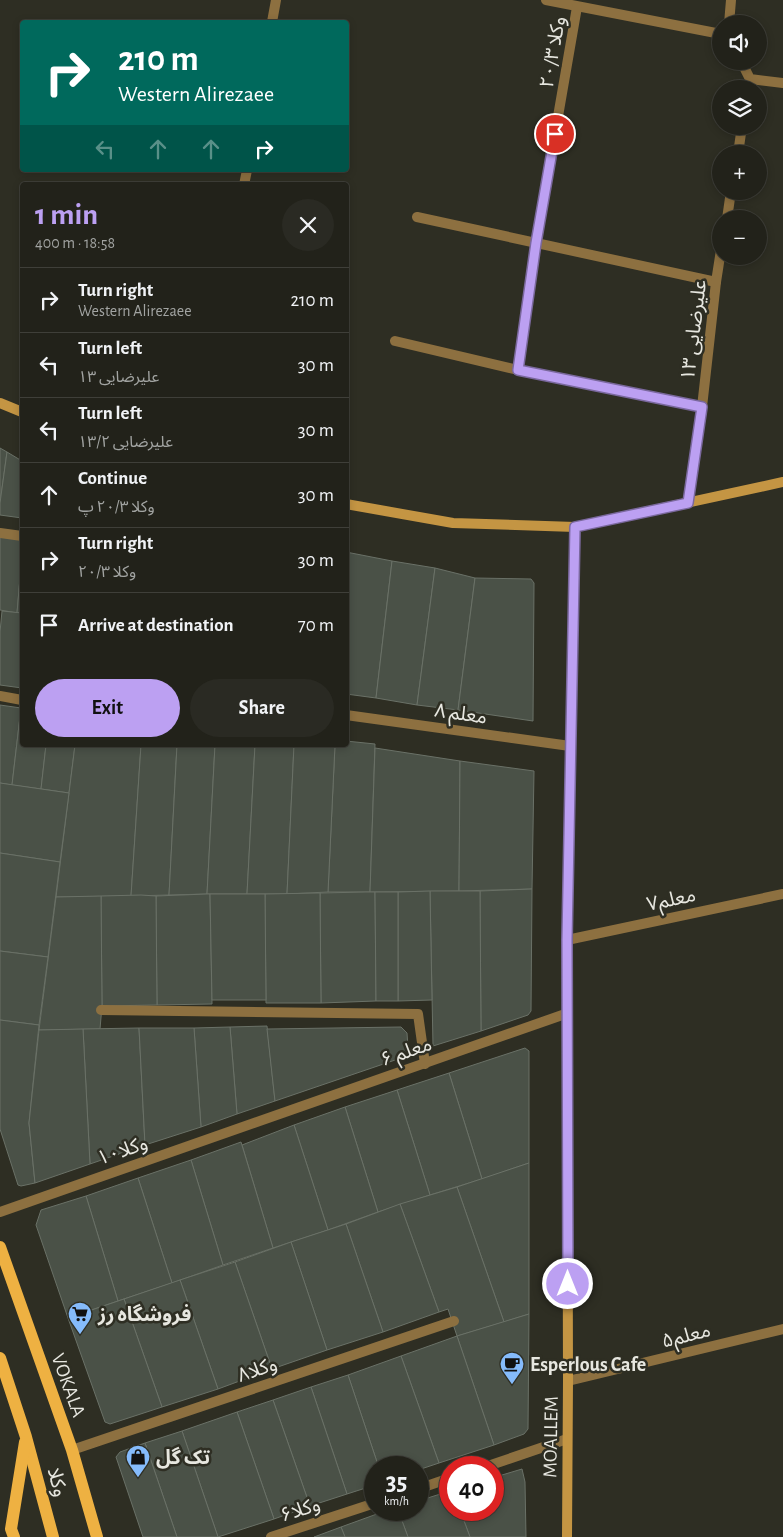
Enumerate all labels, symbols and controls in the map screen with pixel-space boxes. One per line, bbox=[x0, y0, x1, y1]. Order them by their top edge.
street label: وکلا ۲۰/۳ bbox=[537, 15, 570, 90]
map controls bbox=[712, 15, 767, 265]
button: sound bbox=[712, 15, 767, 70]
icon: right bbox=[35, 40, 100, 105]
text: 210 m bbox=[118, 42, 199, 77]
button: layers bbox=[712, 80, 767, 135]
text: Western Alirezaee bbox=[118, 83, 274, 105]
pin bbox=[534, 113, 576, 155]
icon: arrive bbox=[541, 120, 569, 148]
icon: left bbox=[91, 135, 119, 163]
icon: ahead bbox=[144, 135, 172, 163]
icon: ahead bbox=[197, 135, 225, 163]
icon: right bbox=[250, 135, 278, 163]
button: + bbox=[712, 145, 767, 200]
button: close bbox=[282, 199, 334, 251]
text: 1 min bbox=[35, 200, 98, 230]
button: − bbox=[712, 210, 767, 265]
text: 400 m · 18:58 bbox=[35, 235, 115, 251]
street label: ۱۳ علیرضایی bbox=[678, 278, 711, 382]
text: Turn right bbox=[78, 281, 153, 300]
icon: right bbox=[35, 286, 63, 314]
text: 210 m bbox=[290, 291, 334, 310]
text: Western Alirezaee bbox=[78, 303, 192, 319]
text: Turn left bbox=[78, 339, 142, 358]
icon: left bbox=[35, 351, 63, 379]
text: 30 m bbox=[298, 356, 334, 375]
text: ۱۳ علیرضایی bbox=[78, 369, 159, 385]
text: Turn left bbox=[78, 404, 142, 423]
icon: left bbox=[35, 416, 63, 444]
text: 30 m bbox=[298, 421, 334, 440]
text: ۱۳/۲ علیرضایی bbox=[78, 434, 173, 450]
text: Continue bbox=[78, 469, 147, 488]
icon: ahead bbox=[35, 481, 63, 509]
text: 30 m bbox=[298, 486, 334, 505]
text: وکلا ۲۰/۳ پ bbox=[78, 499, 155, 515]
text: Turn right bbox=[78, 534, 153, 553]
icon: right bbox=[35, 546, 63, 574]
text: 30 m bbox=[298, 551, 334, 570]
text: وکلا ۲۰/۳ bbox=[78, 564, 136, 580]
icon: arrive bbox=[35, 611, 63, 639]
text: Arrive at destination bbox=[78, 616, 234, 635]
text: 70 m bbox=[298, 616, 334, 635]
button: Exit bbox=[35, 679, 180, 737]
button: Share bbox=[190, 679, 334, 737]
street label: ۸ معلم bbox=[433, 700, 488, 732]
street label: معلم۷ bbox=[645, 885, 698, 919]
street label: ۶ معلم bbox=[378, 1034, 436, 1074]
street label: وکلا۱۰ bbox=[94, 1133, 151, 1170]
position arrow bbox=[541, 1257, 593, 1309]
supermarket icon: فروشگاه رز bbox=[67, 1301, 93, 1335]
place label: فروشگاه رز bbox=[97, 1303, 191, 1326]
street label: معلم۵ bbox=[660, 1320, 714, 1356]
street label: VOKALA bbox=[47, 1351, 89, 1420]
cafe icon: Esperlous Cafe bbox=[499, 1351, 525, 1385]
street label: وکلا۸ bbox=[235, 1354, 280, 1387]
place label: Esperlous Cafe bbox=[530, 1355, 646, 1375]
street label: MOALLEM bbox=[540, 1396, 562, 1478]
shop icon: تک گل bbox=[125, 1444, 151, 1478]
place label: تک گل bbox=[156, 1446, 210, 1469]
speed limit sign: 40 bbox=[439, 1456, 504, 1521]
street label: وکلا bbox=[43, 1466, 70, 1499]
text: 35 bbox=[386, 1470, 407, 1495]
street label: وکلا۶ bbox=[278, 1494, 323, 1527]
text: km/h bbox=[384, 1495, 409, 1507]

